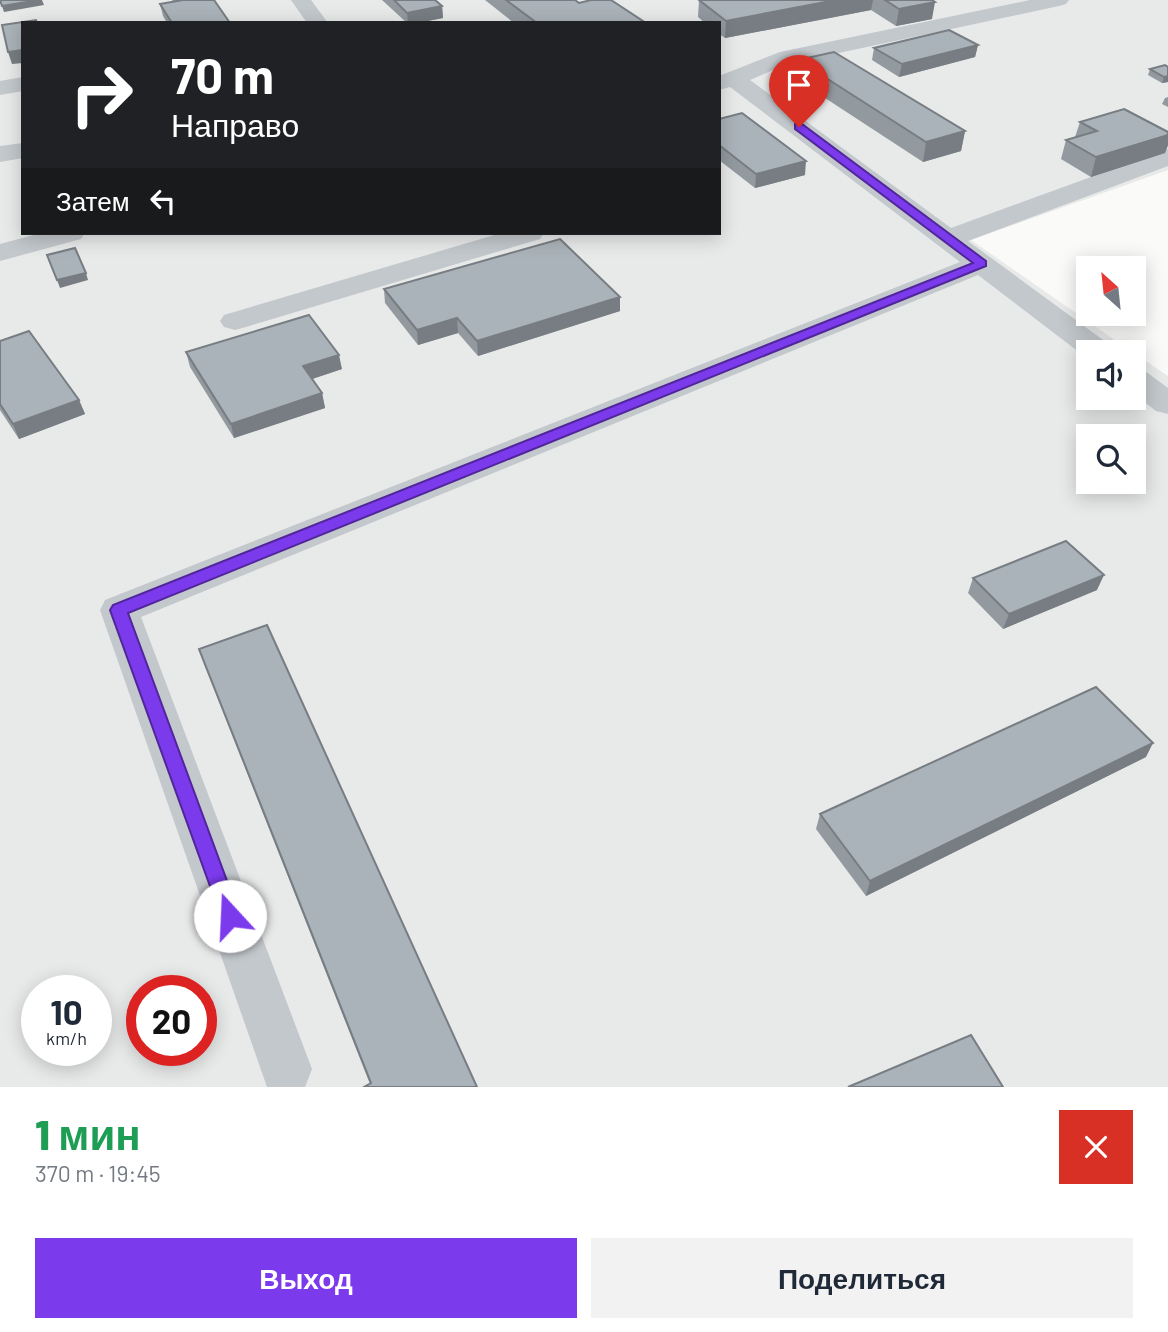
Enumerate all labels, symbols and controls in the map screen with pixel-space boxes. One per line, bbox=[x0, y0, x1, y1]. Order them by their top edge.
text: 70 m bbox=[171, 45, 274, 104]
icon: right bbox=[56, 49, 147, 140]
pin bbox=[769, 55, 829, 127]
icon: arrive bbox=[780, 66, 818, 104]
text: Направо bbox=[171, 105, 299, 143]
icon: left bbox=[144, 182, 182, 220]
text: Затем bbox=[56, 185, 130, 216]
north arrow bbox=[1076, 256, 1146, 326]
map controls bbox=[1076, 256, 1146, 494]
button: sound bbox=[1076, 340, 1146, 410]
button: search bbox=[1076, 424, 1146, 494]
position arrow bbox=[193, 879, 267, 953]
speed limit sign: 20 bbox=[126, 975, 217, 1066]
text: 10 bbox=[50, 990, 83, 1032]
text: km/h bbox=[46, 1027, 87, 1049]
text: 1 мин bbox=[35, 1108, 141, 1158]
button: close bbox=[1059, 1110, 1133, 1184]
text: 370 m · 19:45 bbox=[35, 1159, 161, 1187]
button: Выход bbox=[35, 1238, 577, 1318]
button: Поделиться bbox=[591, 1238, 1133, 1318]

